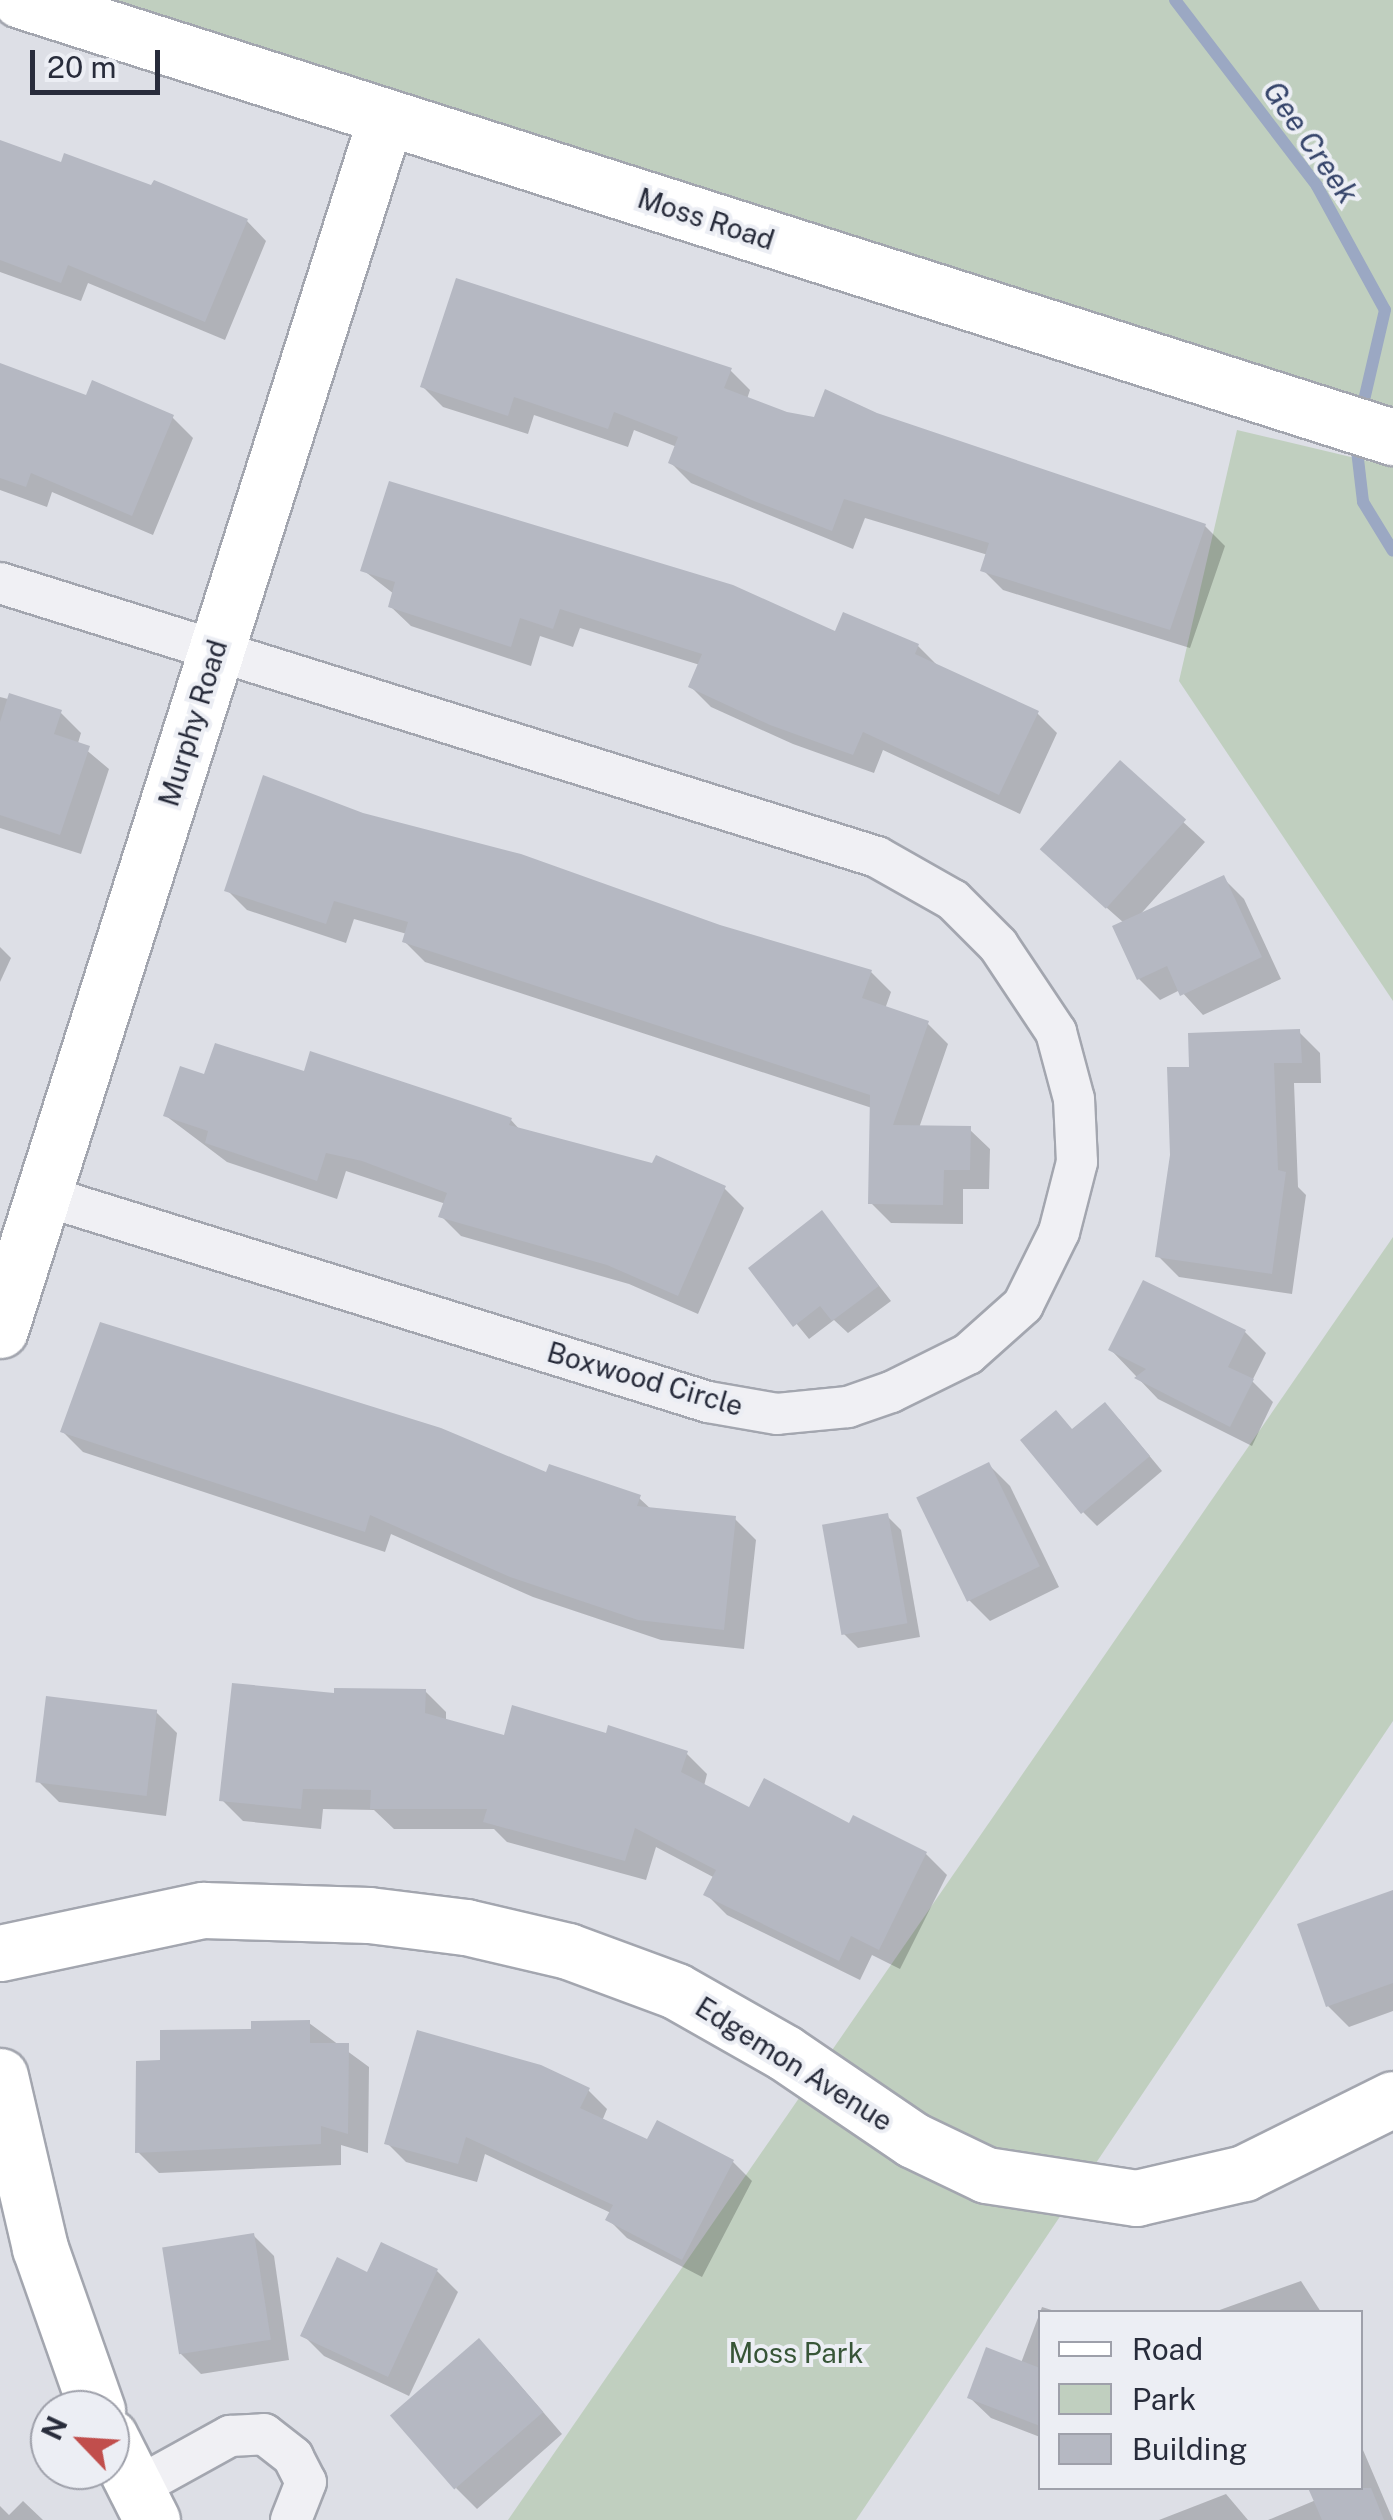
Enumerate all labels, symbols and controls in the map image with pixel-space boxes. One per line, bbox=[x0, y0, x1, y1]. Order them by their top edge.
scale bar bbox=[35, 30, 165, 92]
text: 20 m bbox=[47, 49, 116, 85]
water label: Gee Creek bbox=[1256, 74, 1366, 210]
street label: Moss Road bbox=[633, 181, 779, 257]
street label: Murphy Road bbox=[152, 636, 234, 810]
street label: Boxwood Circle bbox=[543, 1335, 747, 1423]
street label: Edgemon Avenue bbox=[689, 1990, 899, 2138]
legend bbox=[1038, 2310, 1363, 2490]
text: Road bbox=[1132, 2331, 1203, 2367]
park label: Moss Park bbox=[728, 2336, 864, 2370]
text: Park bbox=[1132, 2381, 1196, 2417]
north arrow bbox=[30, 2390, 130, 2490]
text: N bbox=[35, 2411, 74, 2445]
text: Building bbox=[1132, 2431, 1247, 2467]

